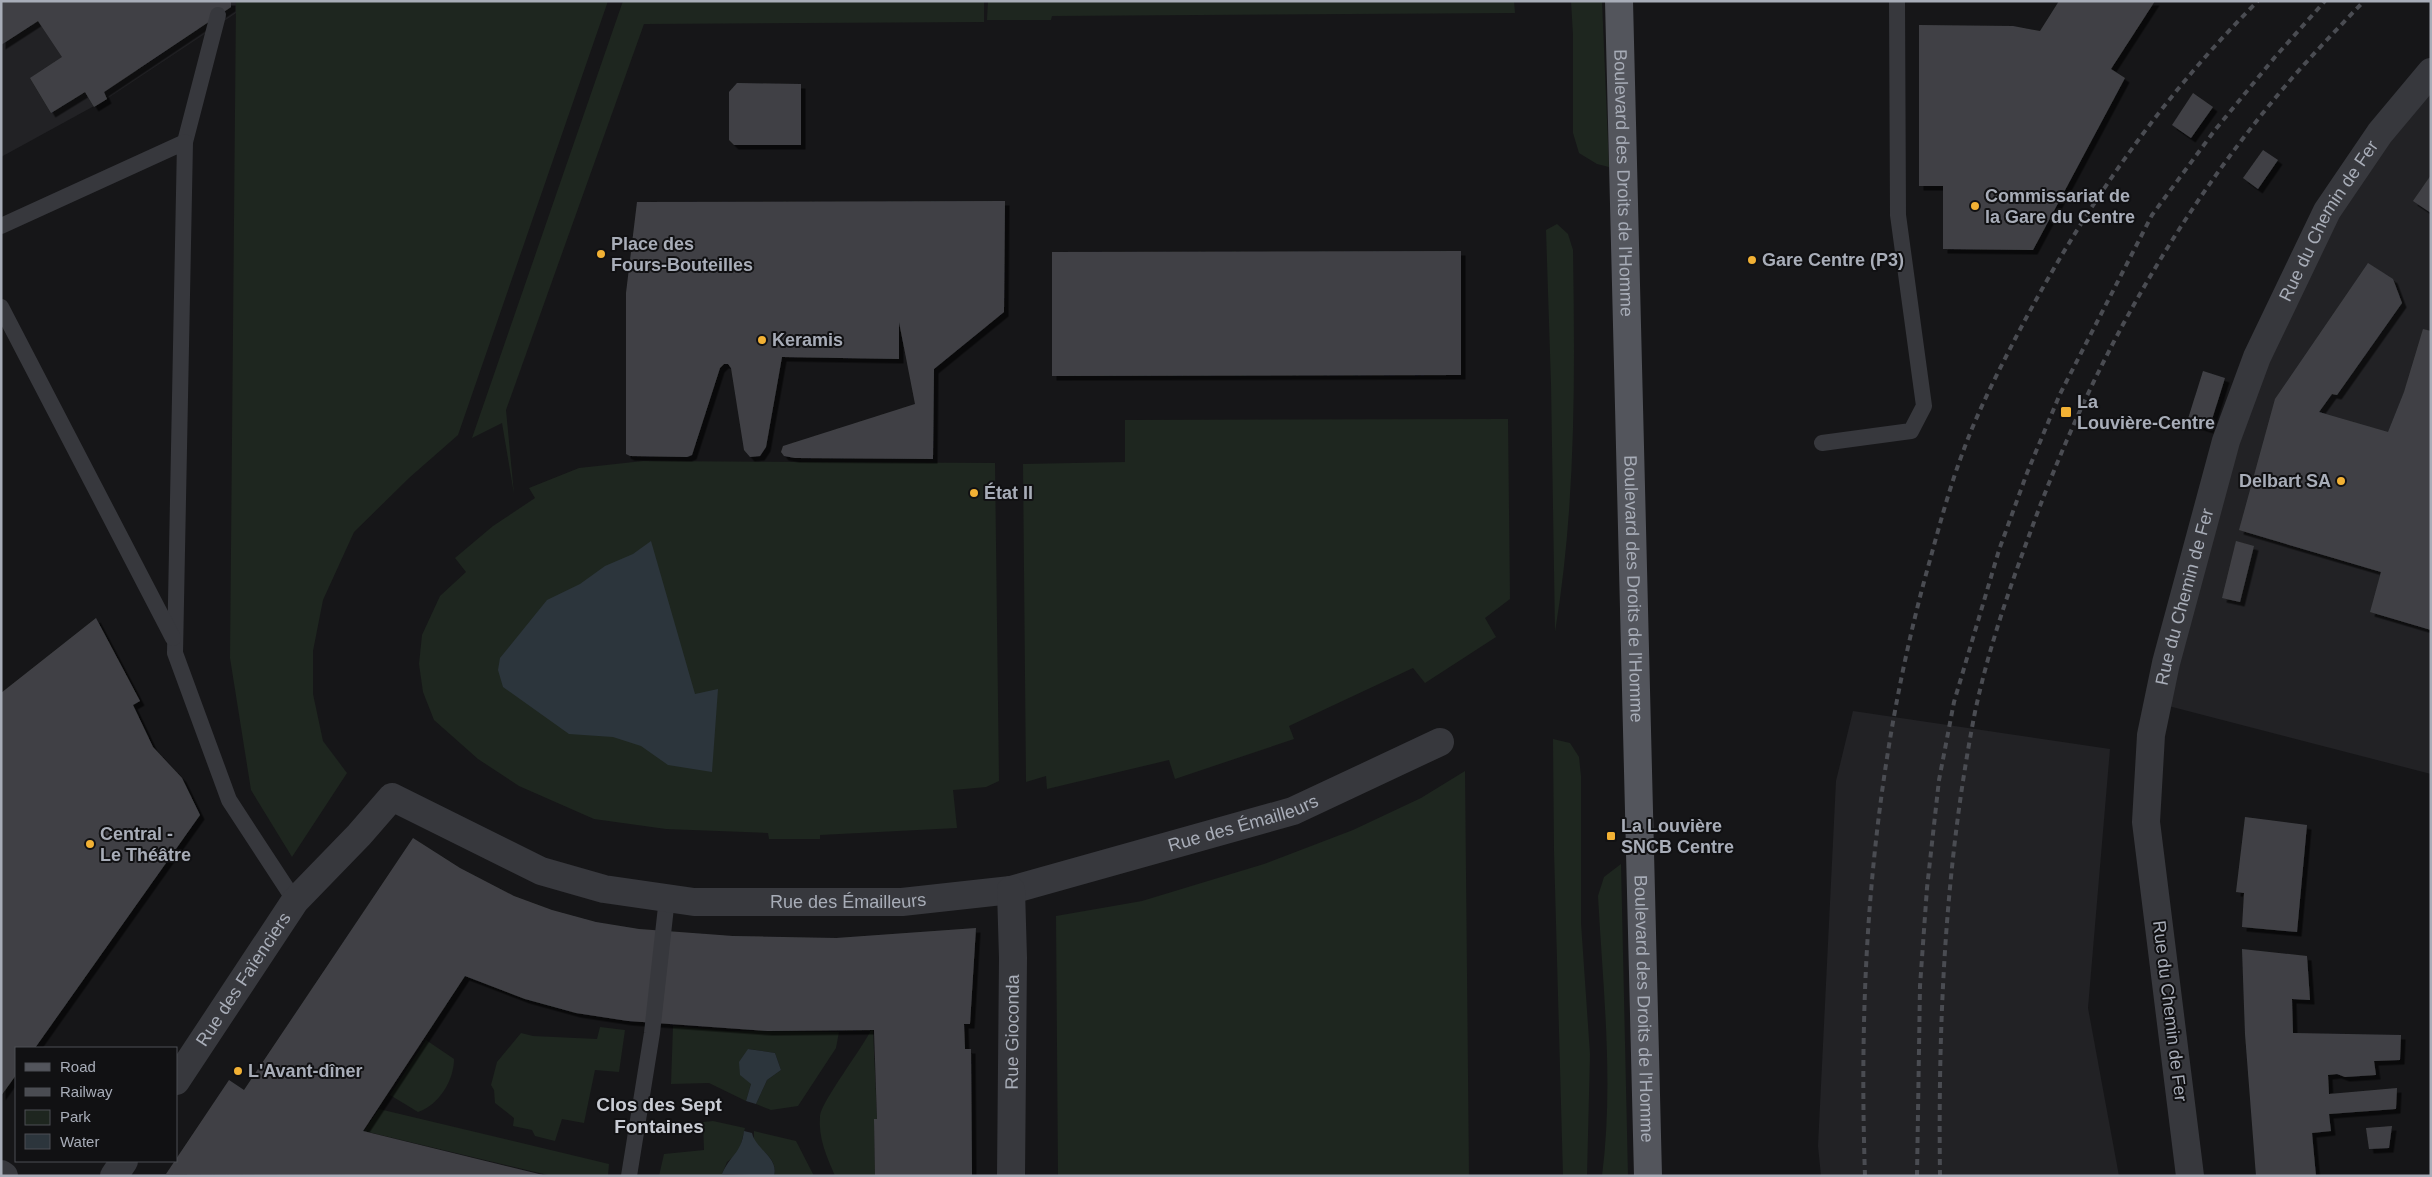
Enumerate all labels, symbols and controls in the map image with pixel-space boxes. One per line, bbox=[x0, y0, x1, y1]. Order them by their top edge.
street label: Boulevard des Droits de l'Homme bbox=[1610, 49, 1637, 317]
street label: Rue du Chemin de Fer bbox=[2275, 136, 2382, 305]
place label: Commissariat de la Gare du Centre bbox=[1985, 186, 2135, 227]
marker: Commissariat de la Gare du Centre bbox=[1969, 200, 1981, 212]
place label: Place des Fours-Bouteilles bbox=[611, 234, 753, 275]
marker: Place des Fours-Bouteilles bbox=[595, 248, 607, 260]
place label: Gare Centre (P3) bbox=[1762, 250, 1904, 270]
marker: Gare Centre (P3) bbox=[1746, 254, 1758, 266]
place label: Keramis bbox=[772, 330, 843, 350]
marker: Keramis bbox=[756, 334, 768, 346]
place label: La Louvière-Centre bbox=[2077, 392, 2215, 433]
marker: La Louvière-Centre bbox=[2059, 405, 2073, 419]
street label: Boulevard des Droits de l'Homme bbox=[1620, 455, 1647, 723]
place label: Delbart SA bbox=[2239, 471, 2331, 491]
marker: Delbart SA bbox=[2335, 475, 2347, 487]
place label: État II bbox=[984, 482, 1033, 503]
marker: État II bbox=[968, 487, 980, 499]
street label: Rue du Chemin de Fer bbox=[2152, 506, 2217, 687]
street label: Rue des Émailleurs bbox=[1166, 791, 1321, 856]
place label: La Louvière SNCB Centre bbox=[1621, 816, 1734, 857]
place label: Central - Le Théâtre bbox=[100, 824, 191, 865]
marker: La Louvière SNCB Centre bbox=[1605, 830, 1617, 842]
marker: Central - Le Théâtre bbox=[84, 838, 96, 850]
street label: Boulevard des Droits de l'Homme bbox=[1631, 875, 1657, 1143]
street label: Rue des Émailleurs bbox=[770, 889, 927, 912]
street label: Rue des Faïenciers bbox=[192, 909, 295, 1050]
street label: Rue du Chemin de Fer bbox=[2149, 919, 2191, 1103]
street label: Rue Gioconda bbox=[1002, 973, 1023, 1090]
legend bbox=[15, 1047, 178, 1162]
text: Road bbox=[60, 1058, 96, 1075]
place label: L'Avant-dîner bbox=[248, 1061, 363, 1081]
marker: L'Avant-dîner bbox=[232, 1065, 244, 1077]
text: Railway bbox=[60, 1083, 113, 1100]
district label: Clos des Sept Fontaines bbox=[596, 1094, 722, 1137]
text: Park bbox=[60, 1108, 91, 1125]
text: Water bbox=[60, 1133, 99, 1150]

